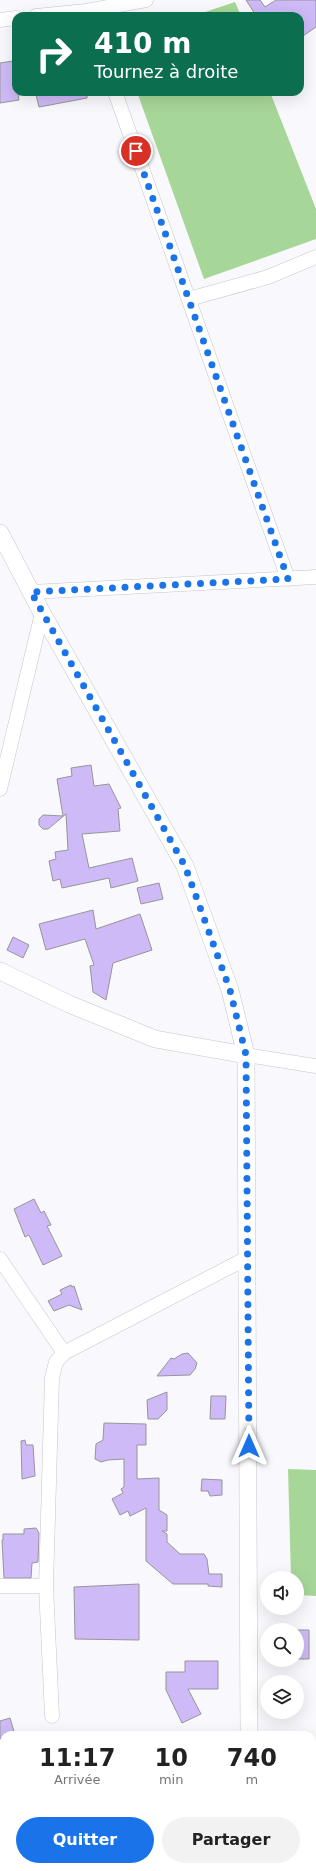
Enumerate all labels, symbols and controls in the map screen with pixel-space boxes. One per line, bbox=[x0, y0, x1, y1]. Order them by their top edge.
text: 410 m bbox=[94, 27, 191, 60]
icon: right bbox=[28, 28, 80, 80]
text: Tournez à droite bbox=[94, 61, 238, 82]
pin bbox=[119, 134, 153, 168]
icon: arrive bbox=[125, 140, 147, 162]
position arrow bbox=[228, 1425, 270, 1467]
map controls bbox=[260, 1571, 304, 1719]
button: sound bbox=[260, 1571, 304, 1615]
button: search bbox=[260, 1623, 304, 1667]
button: layers bbox=[260, 1675, 304, 1719]
text: 11:17 bbox=[39, 1744, 115, 1772]
text: 10 bbox=[154, 1744, 188, 1772]
text: 740 bbox=[227, 1744, 277, 1772]
text: Arrivée bbox=[54, 1772, 101, 1787]
text: min bbox=[159, 1772, 183, 1787]
text: m bbox=[246, 1772, 258, 1787]
button: Quitter bbox=[16, 1817, 154, 1863]
button: Partager bbox=[162, 1817, 300, 1863]

